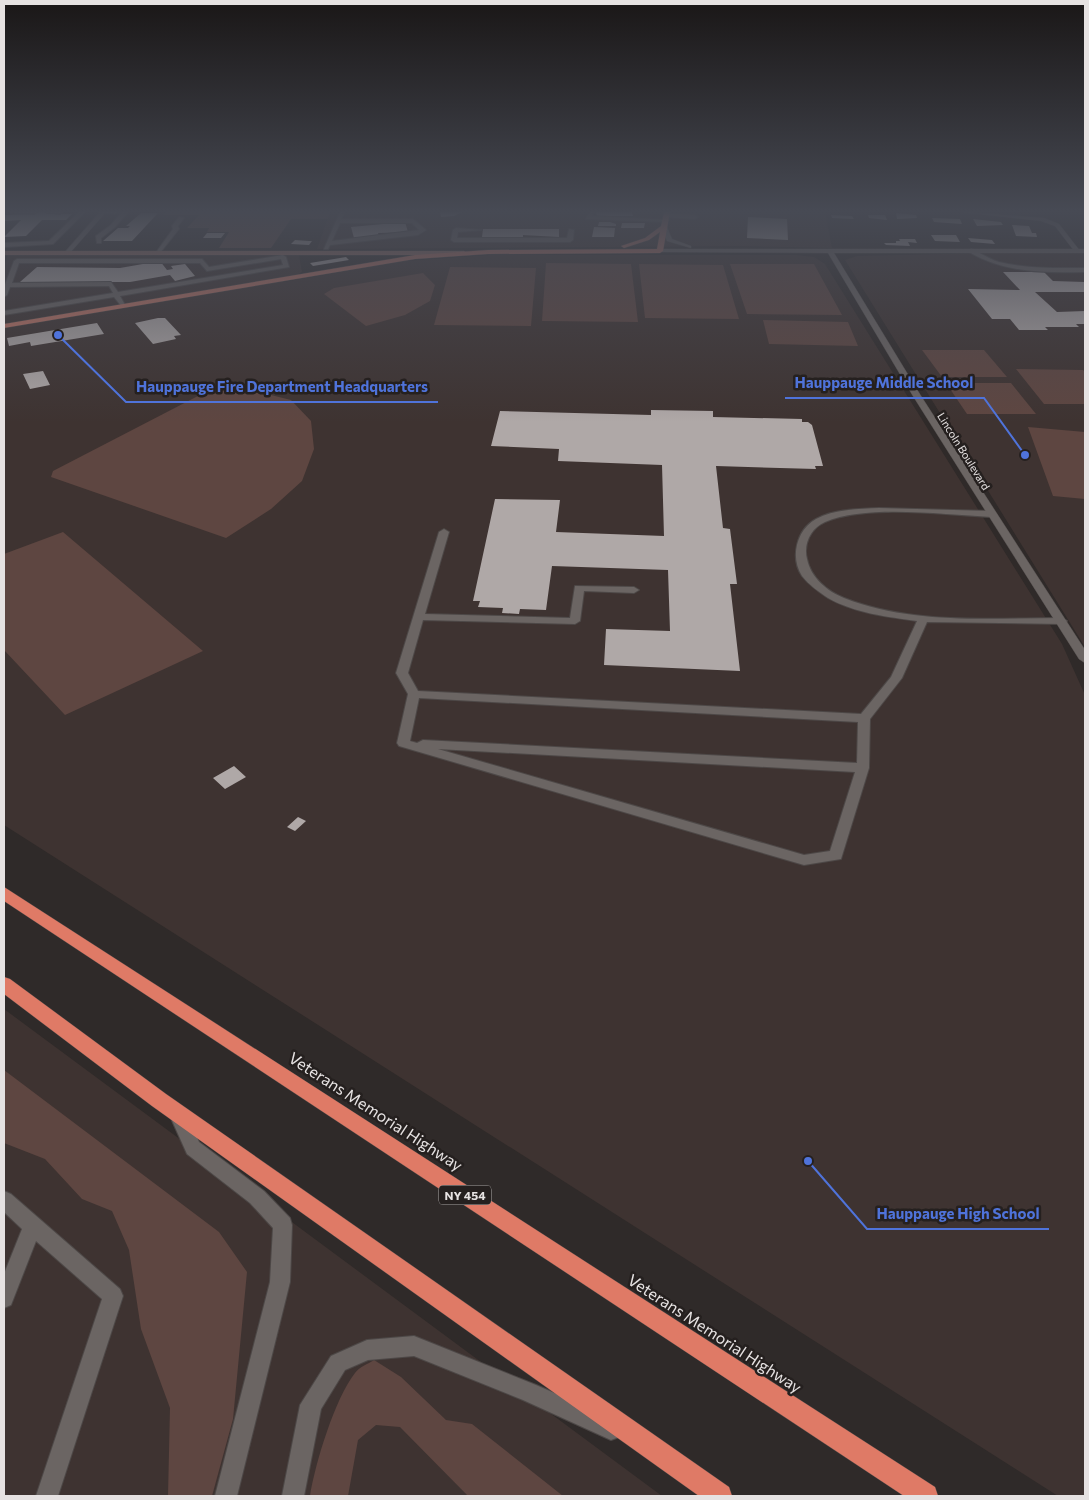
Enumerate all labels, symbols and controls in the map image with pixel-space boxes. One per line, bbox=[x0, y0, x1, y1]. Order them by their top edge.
callout: Hauppauge Middle School bbox=[785, 368, 984, 398]
callout: Hauppauge Fire Department Headquarters bbox=[126, 372, 438, 402]
text: Hauppauge Middle School bbox=[795, 373, 973, 391]
text: Hauppauge Fire Department Headquarters bbox=[136, 377, 428, 395]
street label: Lincoln Boulevard bbox=[935, 410, 993, 492]
street label: Veterans Memorial Highway bbox=[286, 1048, 466, 1174]
road number: NY 454 bbox=[439, 1186, 491, 1204]
callout: Hauppauge High School bbox=[867, 1199, 1049, 1229]
text: Hauppauge High School bbox=[877, 1204, 1039, 1222]
street label: Veterans Memorial Highway bbox=[625, 1270, 805, 1396]

